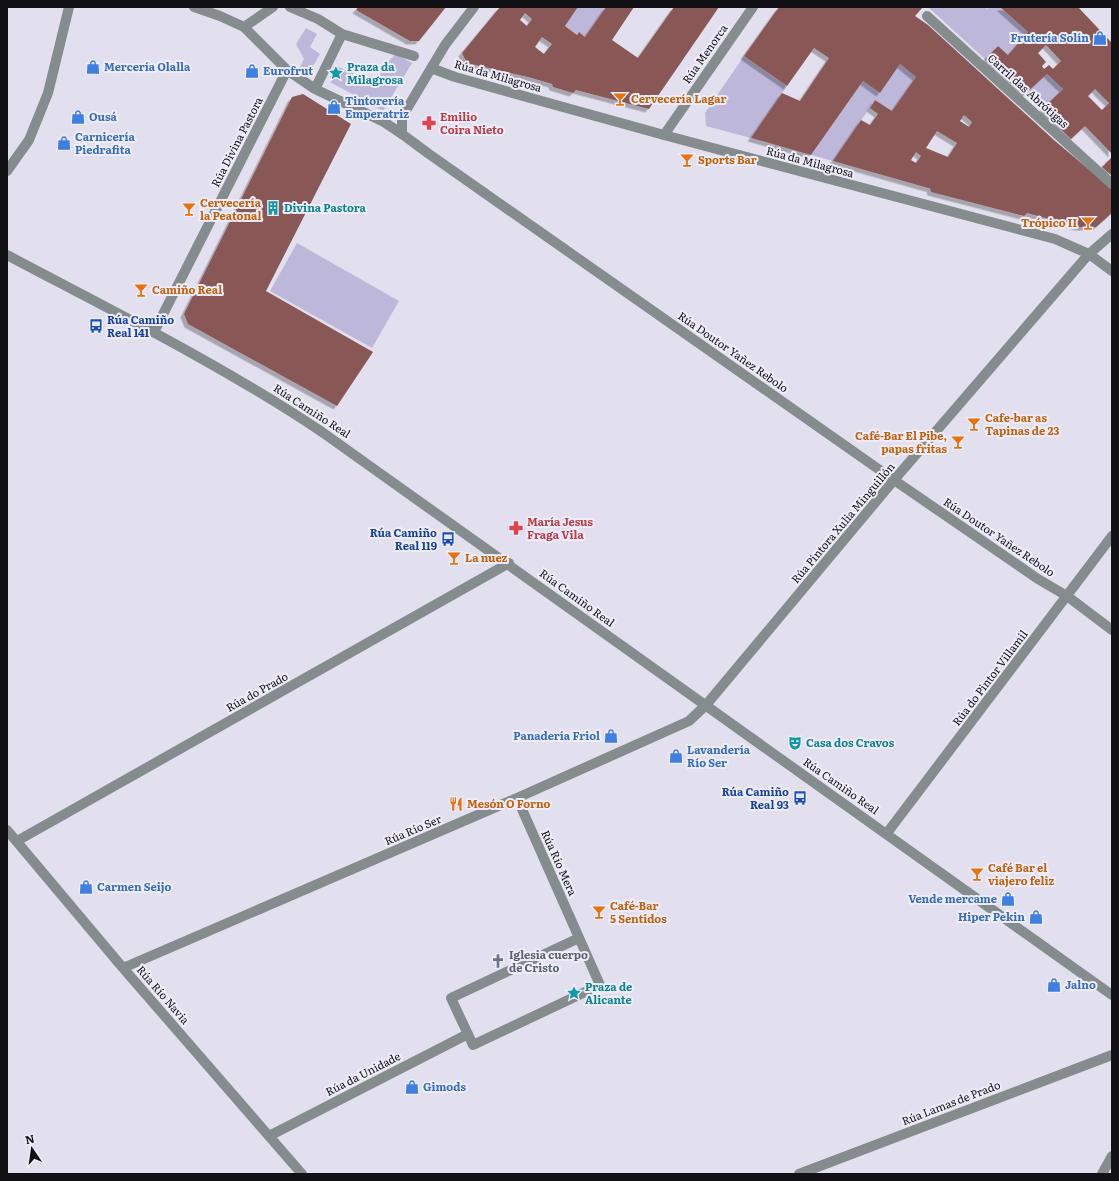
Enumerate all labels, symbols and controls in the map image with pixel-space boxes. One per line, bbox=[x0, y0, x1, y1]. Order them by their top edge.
street label: Rúa Menorca bbox=[678, 20, 731, 86]
place label: Frutería Solín bbox=[1010, 29, 1089, 45]
shop icon: Frutería Solín bbox=[1092, 30, 1108, 46]
street label: Carril das Abrótigas bbox=[985, 50, 1073, 131]
street label: Rúa da Milagrosa bbox=[453, 55, 544, 95]
place label: Mercería Olalla bbox=[104, 58, 191, 74]
place label: Praza da Milagrosa bbox=[347, 58, 404, 87]
shop icon: Mercería Olalla bbox=[85, 59, 101, 75]
place label: Eurofrut bbox=[263, 62, 313, 78]
shop icon: Eurofrut bbox=[244, 63, 260, 79]
place icon: Praza da Milagrosa bbox=[328, 65, 344, 81]
place label: Cervecería Lagar bbox=[631, 90, 727, 106]
bar icon: Cervecería Lagar bbox=[612, 91, 628, 107]
place label: Tintorería Emperatriz bbox=[345, 92, 409, 121]
street label: Rúa Divina Pastora bbox=[206, 94, 266, 189]
shop icon: Tintorería Emperatriz bbox=[326, 99, 342, 115]
place label: Ousá bbox=[89, 108, 117, 124]
place label: Emilio Coira Nieto bbox=[440, 108, 504, 137]
shop icon: Ousá bbox=[70, 109, 86, 125]
pharmacy icon: Emilio Coira Nieto bbox=[421, 115, 437, 131]
place label: Carnicería Piedrafita bbox=[75, 128, 136, 157]
shop icon: Carnicería Piedrafita bbox=[56, 135, 72, 151]
street label: Rúa da Milagrosa bbox=[765, 142, 856, 180]
place label: Sports Bar bbox=[698, 151, 757, 167]
bar icon: Sports Bar bbox=[679, 152, 695, 168]
place label: Cervecería la Peatonal bbox=[200, 194, 262, 223]
place label: Divina Pastora bbox=[284, 199, 367, 215]
building icon: Divina Pastora bbox=[265, 200, 281, 216]
bar icon: Cervecería la Peatonal bbox=[181, 201, 197, 217]
place label: Trópico II bbox=[1021, 214, 1077, 230]
bar icon: Trópico II bbox=[1080, 215, 1096, 231]
place label: Camiño Real bbox=[152, 281, 222, 297]
bar icon: Camiño Real bbox=[133, 282, 149, 298]
street label: Rúa Doutor Yañez Rebolo bbox=[675, 307, 792, 395]
place label: Rúa Camiño Real 141 bbox=[107, 311, 174, 340]
bus stop icon: Rúa Camiño Real 141 bbox=[88, 318, 104, 334]
street label: Rúa Camiño Real bbox=[271, 379, 355, 441]
place label: Cafe-bar as Tapinas de 23 bbox=[985, 409, 1059, 438]
bar icon: Cafe-bar as Tapinas de 23 bbox=[966, 416, 982, 432]
place label: Café-Bar El Pibe, papas fritas bbox=[855, 427, 948, 456]
bar icon: Café-Bar El Pibe, papas fritas bbox=[950, 434, 966, 450]
street label: Rúa Pintora Xulia Minguillón bbox=[787, 458, 898, 586]
street label: Rúa Doutor Yañez Rebolo bbox=[941, 493, 1058, 579]
place label: María Jesus Fraga Vila bbox=[527, 513, 593, 542]
pharmacy icon: María Jesus Fraga Vila bbox=[508, 520, 524, 536]
place label: Rúa Camiño Real 119 bbox=[370, 524, 437, 553]
bus stop icon: Rúa Camiño Real 119 bbox=[440, 531, 456, 547]
place label: La nuez bbox=[465, 549, 508, 565]
bar icon: La nuez bbox=[446, 550, 462, 566]
street label: Rúa Camiño Real bbox=[537, 565, 619, 630]
street label: Rúa do Pintor Villamil bbox=[948, 626, 1031, 729]
street label: Rúa do Prado bbox=[223, 667, 290, 715]
place label: Panadería Friol bbox=[513, 727, 600, 743]
shop icon: Panadería Friol bbox=[603, 728, 619, 744]
place label: Casa dos Cravos bbox=[806, 734, 895, 750]
theatre icon: Casa dos Cravos bbox=[787, 735, 803, 751]
place label: Lavandería Río Ser bbox=[687, 741, 751, 770]
shop icon: Lavandería Río Ser bbox=[668, 748, 684, 764]
street label: Rúa Camiño Real bbox=[800, 753, 883, 817]
place label: Rúa Camiño Real 93 bbox=[722, 783, 789, 812]
bus stop icon: Rúa Camiño Real 93 bbox=[792, 790, 808, 806]
place label: Mesón O Forno bbox=[467, 795, 551, 811]
restaurant icon: Mesón O Forno bbox=[448, 796, 464, 812]
street label: Rúa Río Ser bbox=[382, 810, 444, 848]
street label: Rúa Río Mera bbox=[538, 827, 582, 898]
place label: Café Bar el viajero feliz bbox=[988, 859, 1055, 888]
bar icon: Café Bar el viajero feliz bbox=[969, 866, 985, 882]
place label: Carmen Seijo bbox=[97, 878, 172, 894]
shop icon: Carmen Seijo bbox=[78, 879, 94, 895]
place label: Vende mercame bbox=[908, 890, 997, 906]
shop icon: Vende mercame bbox=[1000, 891, 1016, 907]
place label: Café-Bar 5 Sentidos bbox=[610, 897, 667, 926]
bar icon: Café-Bar 5 Sentidos bbox=[591, 904, 607, 920]
place label: Hiper Pekin bbox=[958, 908, 1025, 924]
shop icon: Hiper Pekin bbox=[1028, 909, 1044, 925]
place label: Iglesia cuerpo de Cristo bbox=[509, 946, 588, 975]
church icon: Iglesia cuerpo de Cristo bbox=[490, 953, 506, 969]
street label: Rúa Río Navia bbox=[134, 962, 194, 1027]
place label: Jalno bbox=[1065, 976, 1096, 992]
shop icon: Jalno bbox=[1046, 977, 1062, 993]
place label: Praza de Alicante bbox=[585, 978, 632, 1007]
place icon: Praza de Alicante bbox=[566, 985, 582, 1001]
street label: Rúa da Unidade bbox=[322, 1047, 403, 1099]
street label: Rúa Lamas de Prado bbox=[899, 1076, 1002, 1128]
place label: Gimods bbox=[423, 1078, 466, 1094]
shop icon: Gimods bbox=[404, 1079, 420, 1095]
north arrow bbox=[12, 1129, 52, 1169]
text: N bbox=[23, 1129, 36, 1147]

